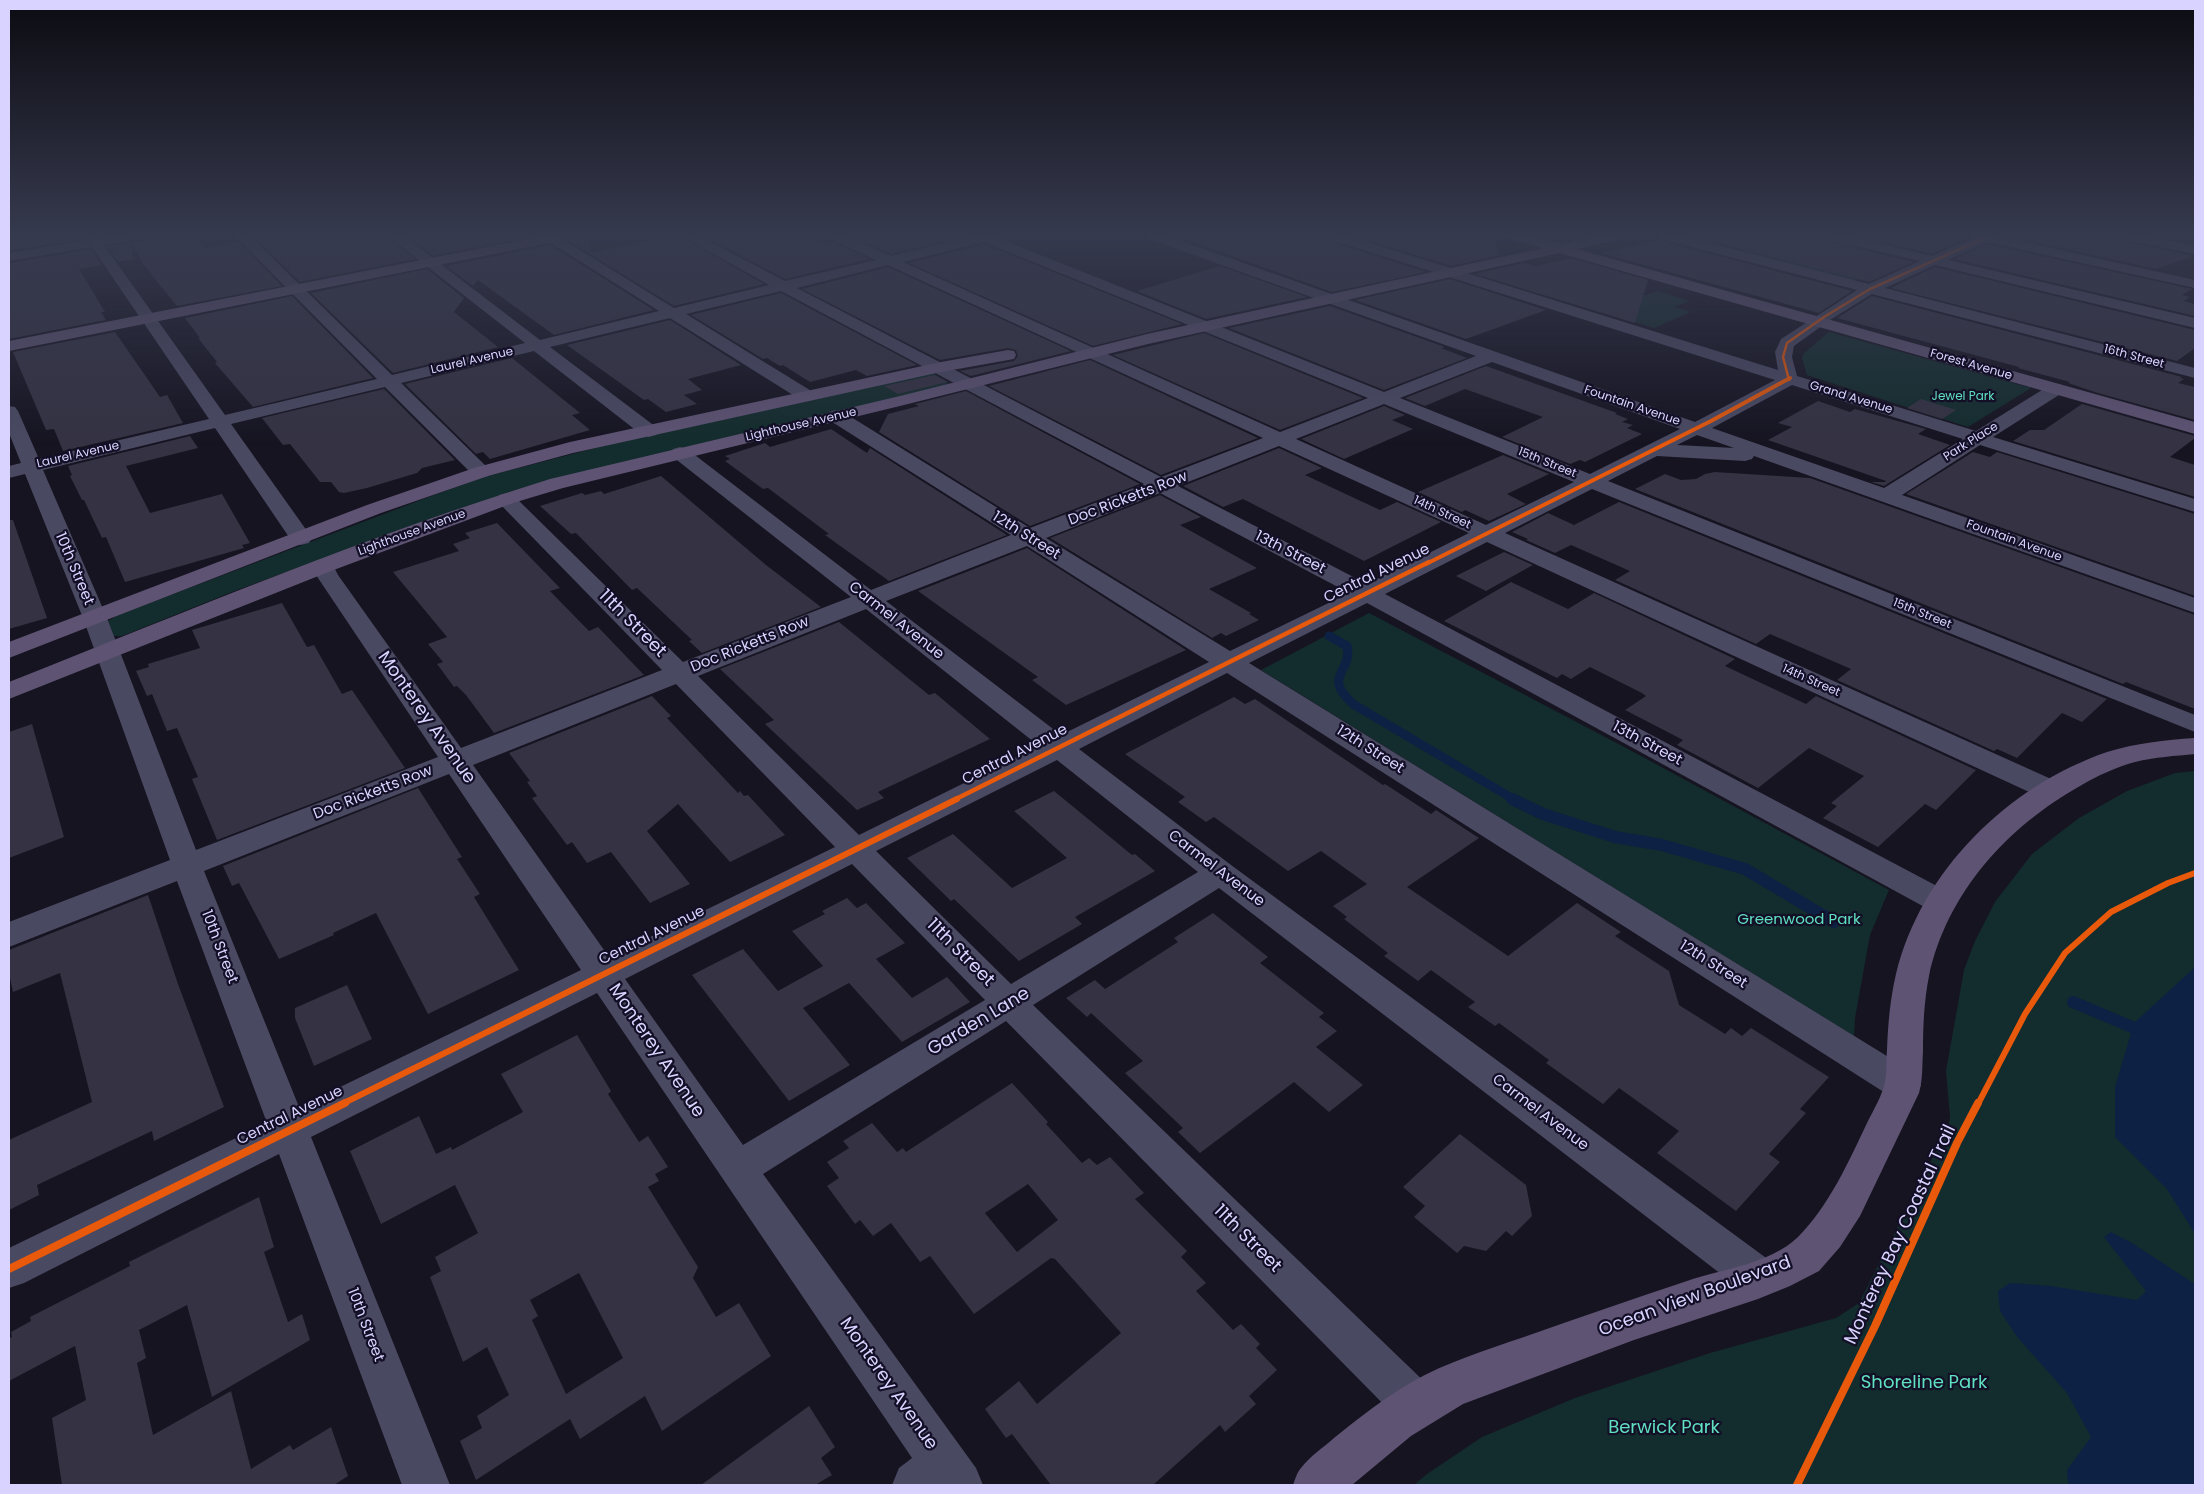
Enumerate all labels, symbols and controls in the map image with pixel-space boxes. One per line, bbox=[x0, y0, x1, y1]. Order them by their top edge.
street label: 16th Street bbox=[2102, 342, 2166, 372]
street label: Laurel Avenue bbox=[429, 345, 515, 377]
street label: Forest Avenue bbox=[1928, 346, 2014, 384]
street label: Grand Avenue bbox=[1808, 379, 1894, 417]
street label: Fountain Avenue bbox=[1582, 383, 1682, 429]
park label: Jewel Park bbox=[1932, 390, 1994, 404]
street label: Lighthouse Avenue bbox=[744, 405, 858, 445]
street label: Park Place bbox=[1941, 420, 2001, 464]
street label: Laurel Avenue bbox=[35, 439, 121, 471]
street label: 15th Street bbox=[1516, 445, 1578, 481]
street label: Doc Ricketts Row bbox=[1066, 468, 1190, 530]
street label: 14th Street bbox=[1411, 493, 1473, 533]
street label: Lighthouse Avenue bbox=[356, 507, 468, 559]
street label: 12th Street bbox=[989, 508, 1063, 564]
street label: Fountain Avenue bbox=[1964, 517, 2064, 565]
street label: 13th Street bbox=[1252, 528, 1328, 578]
street label: 10th Street bbox=[51, 530, 97, 608]
street label: Central Avenue bbox=[1321, 541, 1433, 607]
street label: Carmel Avenue bbox=[845, 578, 947, 664]
street label: 11th Street bbox=[594, 586, 670, 662]
street label: 15th Street bbox=[1891, 596, 1953, 632]
street label: Doc Ricketts Row bbox=[688, 613, 812, 677]
street label: Monterey Avenue bbox=[372, 648, 480, 788]
street label: 14th Street bbox=[1780, 662, 1842, 700]
street label: 13th Street bbox=[1609, 718, 1685, 770]
street label: Central Avenue bbox=[959, 721, 1071, 789]
street label: 12th Street bbox=[1333, 722, 1407, 778]
street label: Doc Ricketts Row bbox=[311, 762, 435, 824]
street label: Carmel Avenue bbox=[1164, 827, 1268, 911]
street label: Central Avenue bbox=[596, 903, 708, 969]
street label: 10th Street bbox=[197, 908, 241, 986]
park label: Greenwood Park bbox=[1737, 911, 1861, 929]
street label: 11th Street bbox=[922, 915, 998, 991]
street label: 12th Street bbox=[1676, 937, 1750, 993]
street label: Monterey Avenue bbox=[603, 980, 709, 1122]
street label: Garden Lane bbox=[924, 983, 1034, 1061]
street label: Carmel Avenue bbox=[1488, 1071, 1592, 1155]
street label: Central Avenue bbox=[234, 1083, 346, 1149]
street label: Monterey Bay Coastal Trail bbox=[1841, 1122, 1961, 1348]
street label: 11th Street bbox=[1209, 1201, 1285, 1277]
street label: Ocean View Boulevard bbox=[1596, 1252, 1794, 1342]
street label: 10th Street bbox=[343, 1286, 387, 1364]
street label: Monterey Avenue bbox=[834, 1314, 942, 1454]
park label: Shoreline Park bbox=[1861, 1372, 1987, 1394]
park label: Berwick Park bbox=[1608, 1417, 1720, 1439]

